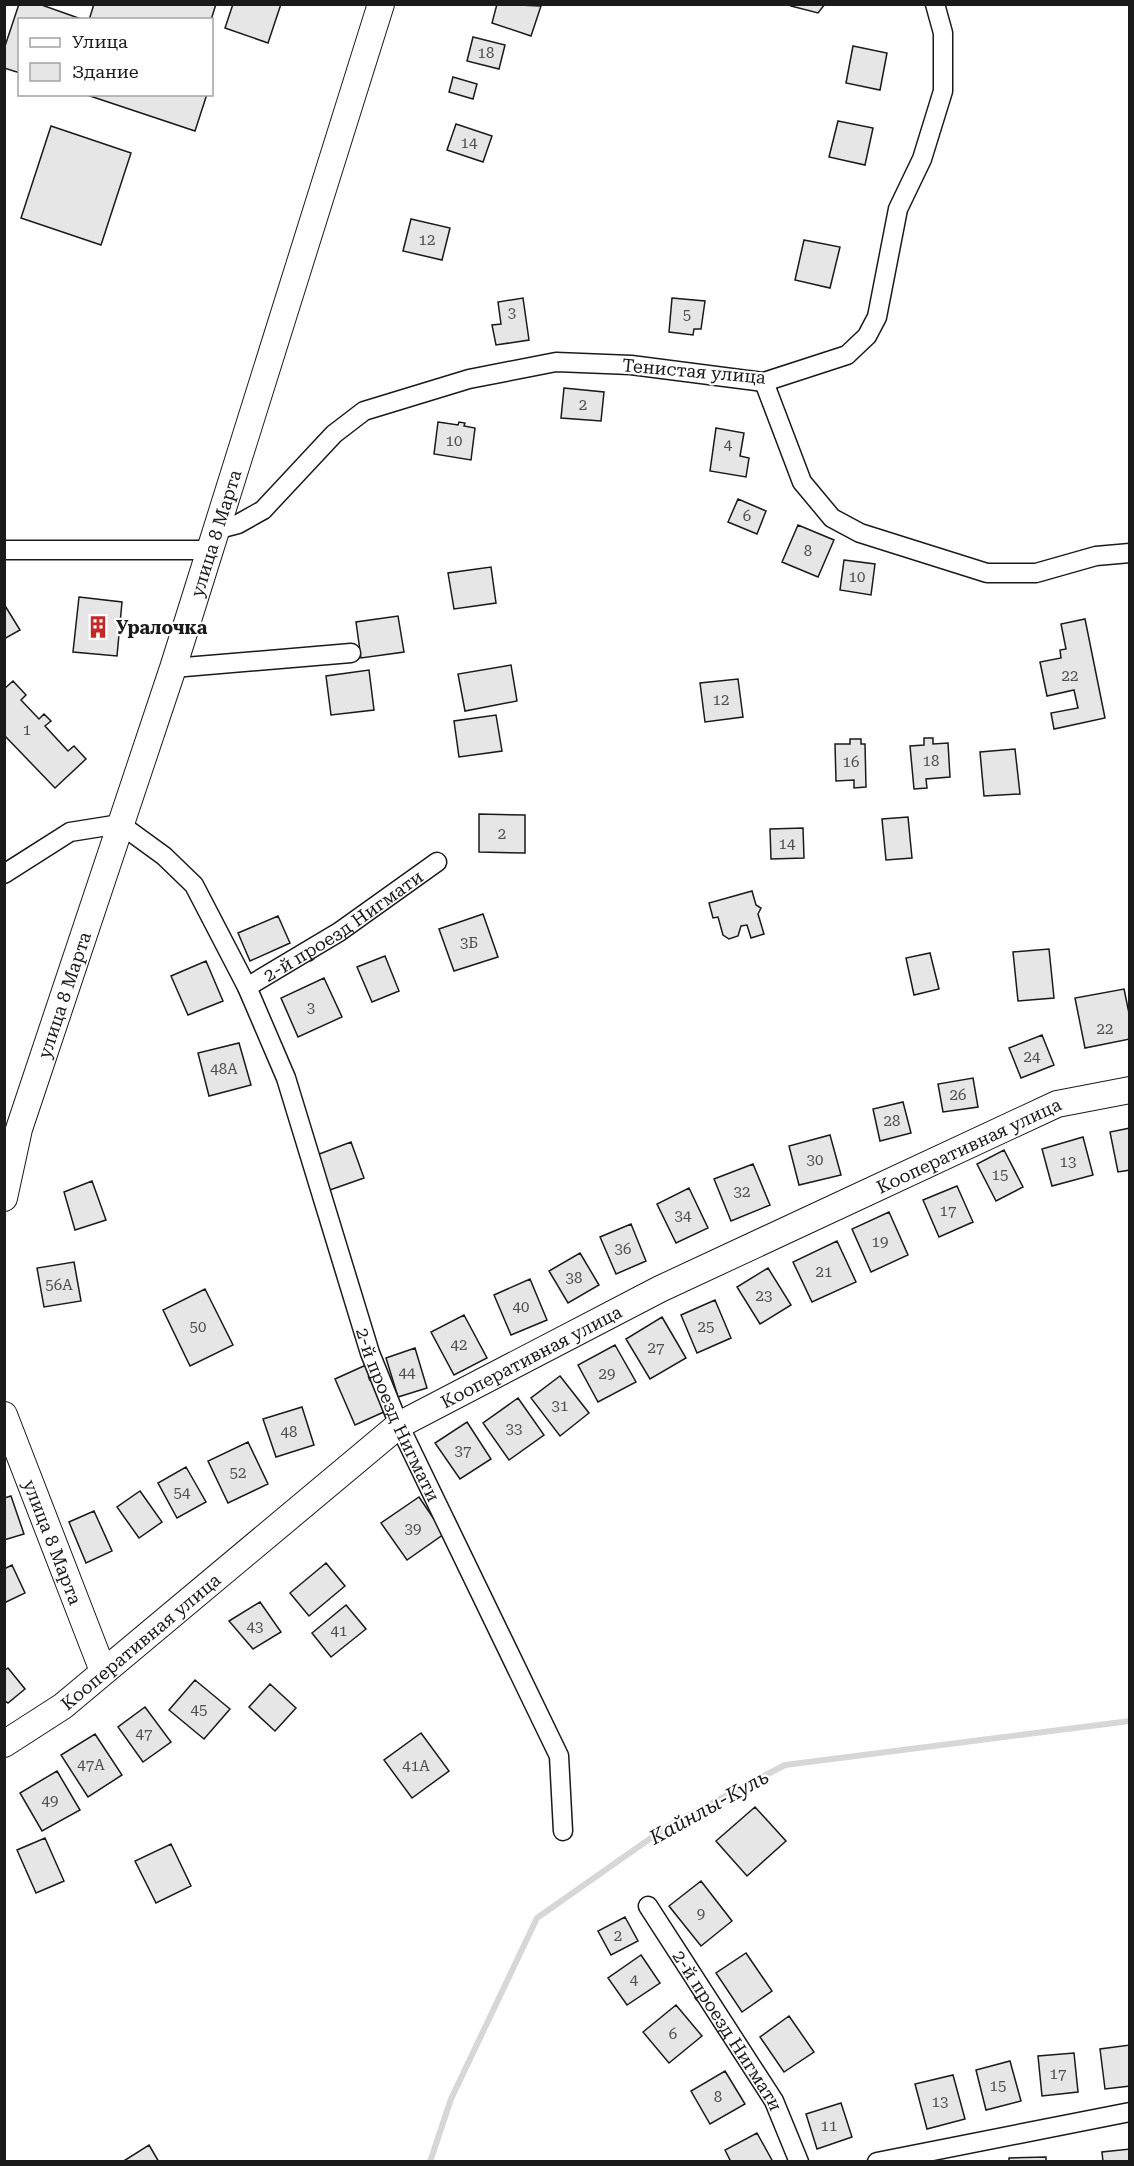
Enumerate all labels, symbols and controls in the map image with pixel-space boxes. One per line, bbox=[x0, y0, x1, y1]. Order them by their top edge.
legend bbox=[18, 18, 213, 96]
text: Улица bbox=[72, 31, 128, 52]
house number: 18 bbox=[478, 44, 494, 62]
text: Здание bbox=[72, 61, 139, 82]
house number: 14 bbox=[461, 134, 478, 152]
house number: 12 bbox=[419, 231, 435, 249]
house number: 3 bbox=[508, 304, 516, 322]
house number: 5 bbox=[683, 306, 691, 324]
street label: Тенистая улица bbox=[621, 354, 767, 388]
house number: 2 bbox=[579, 396, 587, 414]
house number: 10 bbox=[446, 432, 462, 450]
house number: 4 bbox=[724, 436, 733, 454]
street label: улица 8 Марта bbox=[185, 467, 245, 599]
house number: 6 bbox=[743, 507, 751, 525]
house number: 8 bbox=[804, 542, 812, 560]
house number: 10 bbox=[849, 568, 865, 586]
building icon: Уралочка bbox=[85, 614, 111, 640]
place label: Уралочка bbox=[116, 617, 208, 638]
house number: 22 bbox=[1062, 667, 1078, 685]
house number: 12 bbox=[713, 691, 729, 709]
house number: 1 bbox=[23, 721, 31, 739]
house number: 18 bbox=[923, 752, 939, 770]
house number: 16 bbox=[843, 753, 859, 771]
house number: 2 bbox=[498, 825, 506, 843]
house number: 14 bbox=[779, 835, 796, 853]
street label: 2-й проезд Нигмати bbox=[259, 865, 427, 985]
street label: улица 8 Марта bbox=[33, 929, 95, 1061]
house number: 3Б bbox=[460, 934, 478, 952]
house number: 3 bbox=[307, 999, 315, 1017]
house number: 22 bbox=[1097, 1020, 1113, 1038]
house number: 24 bbox=[1024, 1048, 1041, 1066]
house number: 48А bbox=[210, 1060, 238, 1078]
house number: 26 bbox=[950, 1086, 966, 1104]
street label: Кооперативная улица bbox=[873, 1093, 1065, 1197]
house number: 28 bbox=[884, 1112, 900, 1130]
house number: 30 bbox=[807, 1151, 823, 1169]
house number: 13 bbox=[1060, 1153, 1076, 1171]
house number: 15 bbox=[992, 1166, 1008, 1184]
house number: 32 bbox=[734, 1183, 750, 1201]
house number: 17 bbox=[940, 1202, 956, 1220]
house number: 34 bbox=[675, 1207, 692, 1225]
house number: 19 bbox=[872, 1233, 888, 1251]
house number: 36 bbox=[615, 1240, 631, 1258]
house number: 21 bbox=[816, 1263, 832, 1281]
house number: 38 bbox=[566, 1269, 582, 1287]
house number: 56А bbox=[45, 1276, 73, 1294]
house number: 23 bbox=[756, 1287, 772, 1305]
house number: 40 bbox=[513, 1298, 529, 1316]
street label: Кооперативная улица bbox=[437, 1300, 625, 1412]
house number: 50 bbox=[190, 1318, 206, 1336]
house number: 25 bbox=[698, 1318, 714, 1336]
street label: 2-й проезд Нигмати bbox=[352, 1325, 445, 1505]
house number: 42 bbox=[451, 1336, 467, 1354]
house number: 27 bbox=[648, 1339, 664, 1357]
house number: 44 bbox=[399, 1364, 416, 1382]
house number: 29 bbox=[599, 1365, 615, 1383]
house number: 31 bbox=[552, 1397, 568, 1415]
house number: 33 bbox=[506, 1420, 522, 1438]
house number: 48 bbox=[281, 1423, 297, 1441]
house number: 37 bbox=[455, 1442, 471, 1460]
house number: 52 bbox=[230, 1464, 246, 1482]
street label: улица 8 Марта bbox=[19, 1476, 87, 1608]
house number: 54 bbox=[174, 1484, 191, 1502]
house number: 39 bbox=[405, 1520, 421, 1538]
street label: Кооперативная улица bbox=[56, 1569, 224, 1714]
house number: 43 bbox=[247, 1618, 263, 1636]
house number: 41 bbox=[331, 1622, 347, 1640]
house number: 45 bbox=[191, 1701, 207, 1719]
house number: 47 bbox=[136, 1725, 152, 1743]
house number: 47А bbox=[77, 1756, 105, 1774]
house number: 41А bbox=[402, 1757, 430, 1775]
water label: Кайнлы-Куль bbox=[644, 1764, 773, 1850]
house number: 49 bbox=[42, 1792, 58, 1810]
house number: 9 bbox=[697, 1905, 705, 1923]
house number: 2 bbox=[614, 1927, 622, 1945]
street label: 2-й проезд Нигмати bbox=[669, 1946, 787, 2114]
house number: 4 bbox=[630, 1971, 639, 1989]
house number: 6 bbox=[669, 2025, 677, 2043]
house number: 17 bbox=[1050, 2065, 1066, 2083]
house number: 15 bbox=[990, 2077, 1006, 2095]
house number: 8 bbox=[714, 2088, 722, 2106]
house number: 13 bbox=[932, 2093, 948, 2111]
house number: 11 bbox=[821, 2117, 837, 2135]

